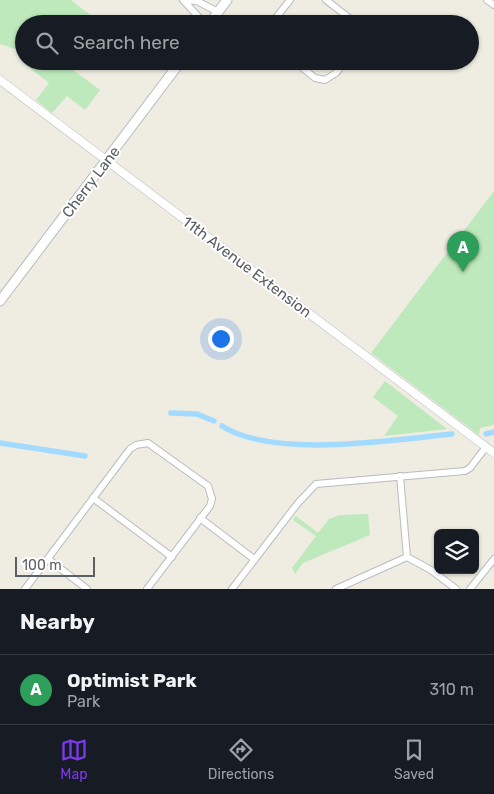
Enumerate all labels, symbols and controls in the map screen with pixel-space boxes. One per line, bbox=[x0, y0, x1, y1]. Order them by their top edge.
search box bbox=[15, 15, 479, 70]
icon: search bbox=[33, 29, 61, 57]
text: Search here bbox=[73, 31, 180, 54]
street label: Cherry Lane bbox=[58, 143, 124, 221]
street label: 11th Avenue Extension bbox=[179, 213, 315, 321]
pin: A bbox=[447, 231, 479, 272]
your location bbox=[208, 326, 234, 352]
map controls bbox=[434, 529, 479, 574]
button: layers bbox=[434, 529, 479, 574]
scale bar bbox=[15, 554, 95, 577]
text: 100 m bbox=[22, 557, 62, 574]
text: Nearby bbox=[20, 609, 95, 634]
text: Optimist Park bbox=[67, 669, 197, 692]
text: A bbox=[30, 680, 42, 699]
text: 310 m bbox=[430, 680, 474, 699]
text: Park bbox=[67, 692, 100, 711]
tab: Map bbox=[60, 736, 88, 783]
tab: Directions bbox=[208, 736, 274, 783]
tab: Saved bbox=[394, 736, 434, 783]

